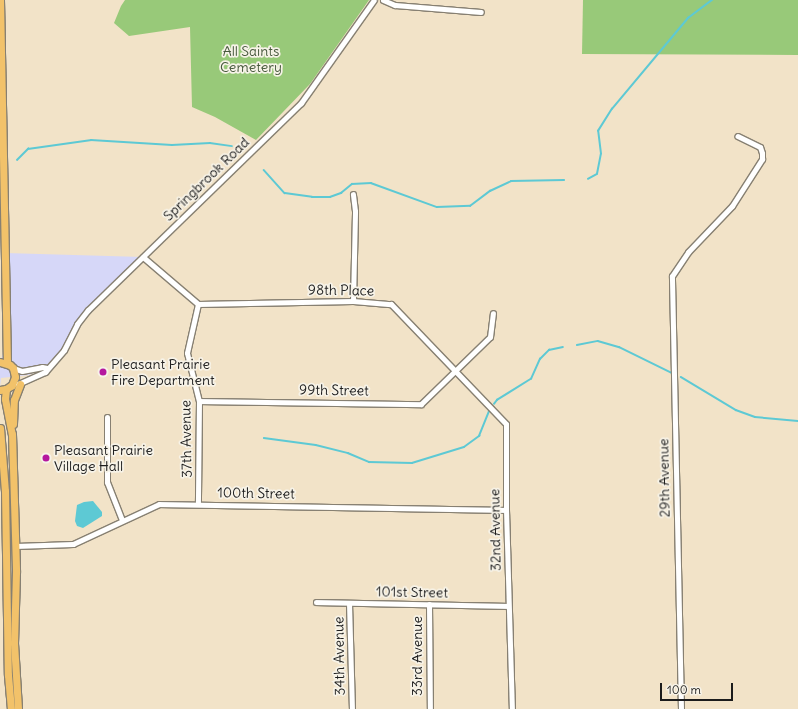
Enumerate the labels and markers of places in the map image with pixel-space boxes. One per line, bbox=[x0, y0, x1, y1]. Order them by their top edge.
place label: Pleasant Prairie Fire Department bbox=[111, 356, 215, 388]
marker: Pleasant Prairie Fire Department bbox=[98, 367, 108, 377]
place label: Pleasant Prairie Village Hall bbox=[54, 442, 153, 474]
marker: Pleasant Prairie Village Hall bbox=[41, 453, 51, 463]

